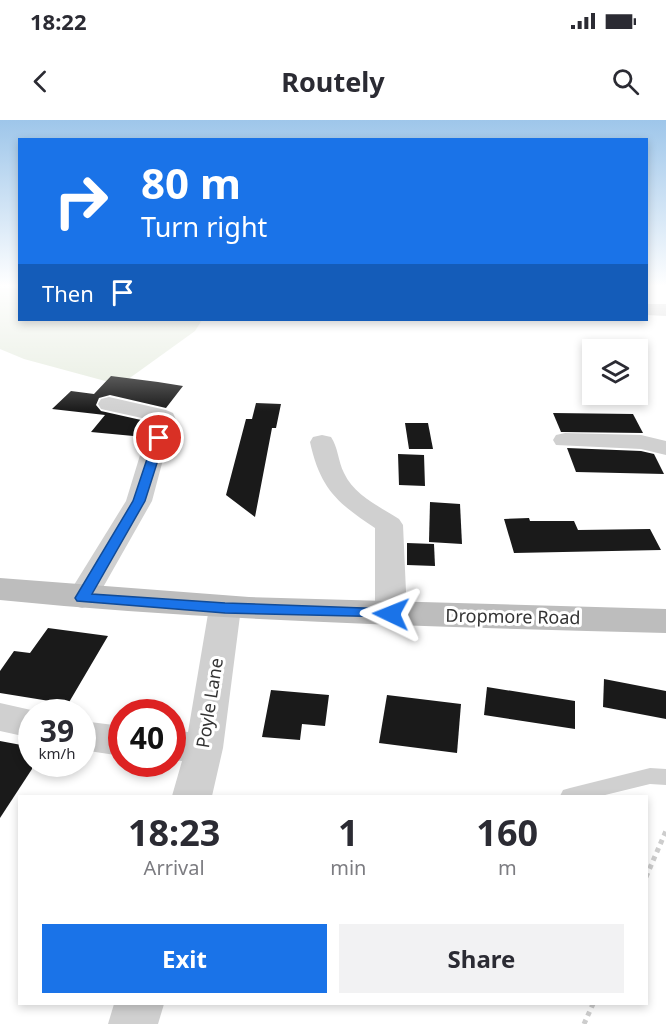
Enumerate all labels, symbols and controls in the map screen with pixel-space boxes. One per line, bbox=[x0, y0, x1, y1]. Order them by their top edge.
text: 18:22 bbox=[30, 6, 87, 36]
text: Routely bbox=[281, 63, 385, 100]
icon: back bbox=[24, 65, 57, 98]
icon: search bbox=[609, 65, 642, 98]
text: 80 m bbox=[141, 154, 241, 211]
icon: right bbox=[42, 162, 120, 240]
text: Turn right bbox=[141, 208, 267, 245]
icon: arrive bbox=[106, 276, 139, 309]
text: Then bbox=[42, 278, 94, 308]
map controls bbox=[582, 339, 648, 405]
button: layers bbox=[582, 339, 648, 405]
pin bbox=[133, 412, 184, 463]
icon: arrive bbox=[142, 421, 175, 454]
position arrow bbox=[359, 582, 423, 646]
street label: Dropmore Road bbox=[445, 603, 581, 629]
street label: Poyle Lane bbox=[190, 656, 228, 750]
speed limit sign: 40 bbox=[108, 699, 186, 777]
text: 39 bbox=[40, 710, 74, 751]
text: km/h bbox=[39, 743, 75, 763]
text: 18:23 bbox=[128, 808, 220, 857]
text: 1 bbox=[338, 808, 359, 857]
text: 160 bbox=[476, 808, 538, 857]
text: Arrival bbox=[144, 854, 205, 881]
text: min bbox=[330, 854, 366, 881]
text: m bbox=[498, 854, 517, 881]
button: Exit bbox=[42, 924, 327, 993]
button: Share bbox=[339, 924, 624, 993]

